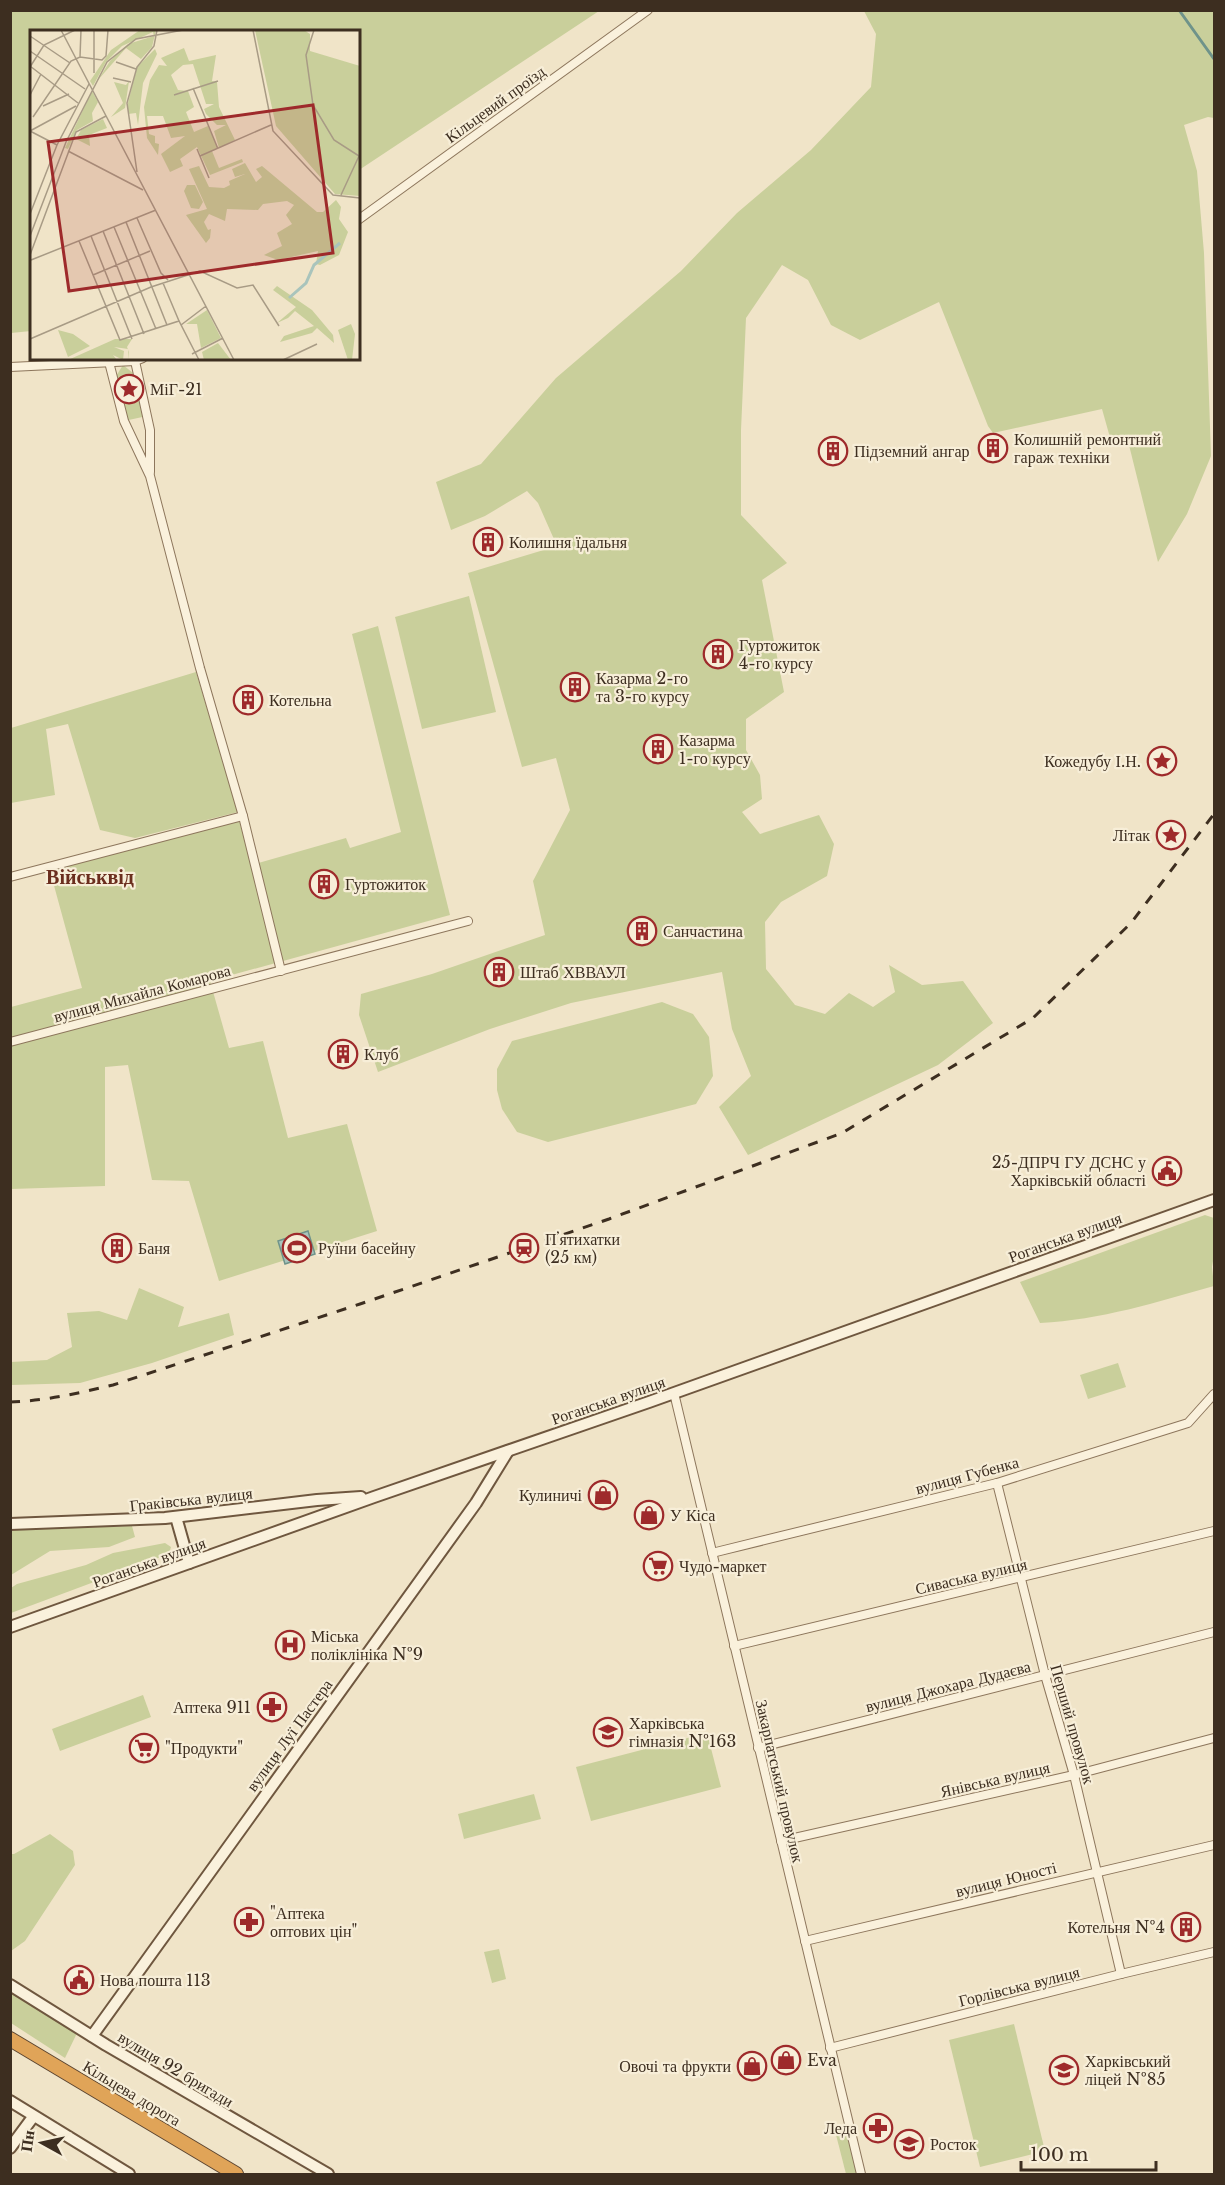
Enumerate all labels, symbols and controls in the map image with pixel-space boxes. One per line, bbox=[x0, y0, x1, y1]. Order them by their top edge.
inset map bbox=[30, 30, 360, 360]
street label: Кільцевий проїзд bbox=[441, 61, 549, 147]
place icon: МіГ-21 bbox=[113, 373, 145, 405]
place label: МіГ-21 bbox=[150, 379, 202, 399]
place label: Колишній ремонтний гараж техніки bbox=[1014, 429, 1162, 467]
building icon: Колишній ремонтний гараж техніки bbox=[977, 432, 1009, 464]
building icon: Підземний ангар bbox=[817, 435, 849, 467]
place label: Підземний ангар bbox=[854, 441, 970, 461]
building icon: Колишня їдальня bbox=[472, 526, 504, 558]
place label: Колишня їдальня bbox=[509, 532, 628, 552]
place label: Гуртожиток 4-го курсу bbox=[739, 635, 820, 673]
building icon: Гуртожиток 4-го курсу bbox=[702, 638, 734, 670]
place label: Казарма 2-го та 3-го курсу bbox=[596, 668, 689, 706]
building icon: Казарма 2-го та 3-го курсу bbox=[559, 671, 591, 703]
building icon: Котельна bbox=[232, 684, 264, 716]
place label: Котельна bbox=[269, 690, 332, 710]
place label: Казарма 1-го курсу bbox=[679, 730, 751, 768]
building icon: Казарма 1-го курсу bbox=[642, 733, 674, 765]
place icon: Кожедубу І.Н. bbox=[1146, 745, 1178, 777]
place label: Кожедубу І.Н. bbox=[1044, 751, 1141, 771]
place icon: Літак bbox=[1155, 819, 1187, 851]
place label: Літак bbox=[1113, 825, 1150, 845]
district label: Військвід bbox=[46, 865, 134, 889]
building icon: Гуртожиток bbox=[308, 868, 340, 900]
place label: Гуртожиток bbox=[345, 874, 426, 894]
building icon: Санчастина bbox=[626, 915, 658, 947]
place label: Санчастина bbox=[663, 921, 743, 941]
building icon: Штаб ХВВАУЛ bbox=[483, 956, 515, 988]
street label: вулиця Михайла Комарова bbox=[51, 960, 233, 1026]
place label: Штаб ХВВАУЛ bbox=[520, 962, 626, 982]
building icon: Клуб bbox=[327, 1038, 359, 1070]
place label: Клуб bbox=[364, 1044, 399, 1064]
place label: 25-ДПРЧ ГУ ДСНС у Харківській області bbox=[992, 1152, 1147, 1190]
public building icon: 25-ДПРЧ ГУ ДСНС у Харківській області bbox=[1151, 1155, 1183, 1187]
street label: Роганська вулиця bbox=[1006, 1207, 1125, 1267]
place label: Пʼятихатки (25 км) bbox=[545, 1229, 621, 1267]
building icon: Баня bbox=[101, 1232, 133, 1264]
sports icon: Руїни басейну bbox=[281, 1232, 313, 1264]
station icon: Пʼятихатки (25 км) bbox=[508, 1232, 540, 1264]
place label: Баня bbox=[138, 1238, 171, 1258]
place label: Руїни басейну bbox=[318, 1238, 416, 1258]
street label: Роганська вулиця bbox=[548, 1371, 668, 1429]
street label: вулиця Губенка bbox=[913, 1452, 1021, 1498]
shop icon: Кулиничі bbox=[587, 1479, 619, 1511]
street label: Граківська вулиця bbox=[129, 1483, 254, 1515]
place label: Кулиничі bbox=[519, 1485, 583, 1505]
shop icon: У Кіса bbox=[633, 1499, 665, 1531]
place label: У Кіса bbox=[670, 1505, 715, 1525]
street label: Роганська вулиця bbox=[90, 1532, 209, 1592]
supermarket icon: Чудо-маркет bbox=[642, 1550, 674, 1582]
street label: Сиваська вулиця bbox=[913, 1553, 1029, 1599]
place label: Чудо-маркет bbox=[679, 1556, 767, 1576]
place label: Міська поліклініка №9 bbox=[311, 1626, 423, 1664]
hospital icon: Міська поліклініка №9 bbox=[274, 1629, 306, 1661]
street label: вулиця Джохара Дудаєва bbox=[863, 1656, 1033, 1716]
street label: Перший провулок bbox=[1046, 1662, 1100, 1786]
street label: вулиця Луї Пастера bbox=[242, 1675, 336, 1795]
pharmacy icon: Аптека 911 bbox=[256, 1691, 288, 1723]
place label: Аптека 911 bbox=[173, 1697, 251, 1717]
street label: Закарпатський провулок bbox=[752, 1698, 809, 1865]
place label: Харківська гімназія №163 bbox=[629, 1713, 736, 1751]
school or university icon: Харківська гімназія №163 bbox=[592, 1716, 624, 1748]
supermarket icon: "Продукти" bbox=[128, 1732, 160, 1764]
place label: "Продукти" bbox=[165, 1738, 243, 1758]
street label: Янівська вулиця bbox=[938, 1757, 1052, 1801]
street label: вулиця Юності bbox=[953, 1857, 1059, 1901]
place label: "Аптека оптових цін" bbox=[270, 1903, 358, 1941]
pharmacy icon: "Аптека оптових цін" bbox=[233, 1906, 265, 1938]
building icon: Котельня №4 bbox=[1170, 1911, 1202, 1943]
place label: Котельня №4 bbox=[1068, 1917, 1165, 1937]
street label: Горлівська вулиця bbox=[956, 1961, 1082, 2011]
public building icon: Нова пошта 113 bbox=[63, 1964, 95, 1996]
place label: Нова пошта 113 bbox=[100, 1970, 210, 1990]
street label: вулиця 92 бригади bbox=[115, 2027, 238, 2112]
shop icon: Eva bbox=[770, 2044, 802, 2076]
shop icon: Овочі та фрукти bbox=[736, 2050, 768, 2082]
place label: Eva bbox=[807, 2050, 837, 2070]
place label: Харківський ліцей №85 bbox=[1085, 2051, 1171, 2089]
school or university icon: Харківський ліцей №85 bbox=[1048, 2054, 1080, 2086]
street label: Кільцева дорога bbox=[79, 2056, 185, 2130]
place label: Овочі та фрукти bbox=[619, 2056, 731, 2076]
pharmacy icon: Леда bbox=[862, 2112, 894, 2144]
north arrow bbox=[12, 2113, 72, 2173]
place label: Леда bbox=[824, 2118, 857, 2138]
school or university icon: Росток bbox=[893, 2128, 925, 2160]
text: Пн bbox=[16, 2129, 39, 2153]
place label: Росток bbox=[930, 2134, 977, 2154]
scale bar bbox=[1021, 2134, 1156, 2172]
text: 100 m bbox=[1030, 2144, 1088, 2166]

